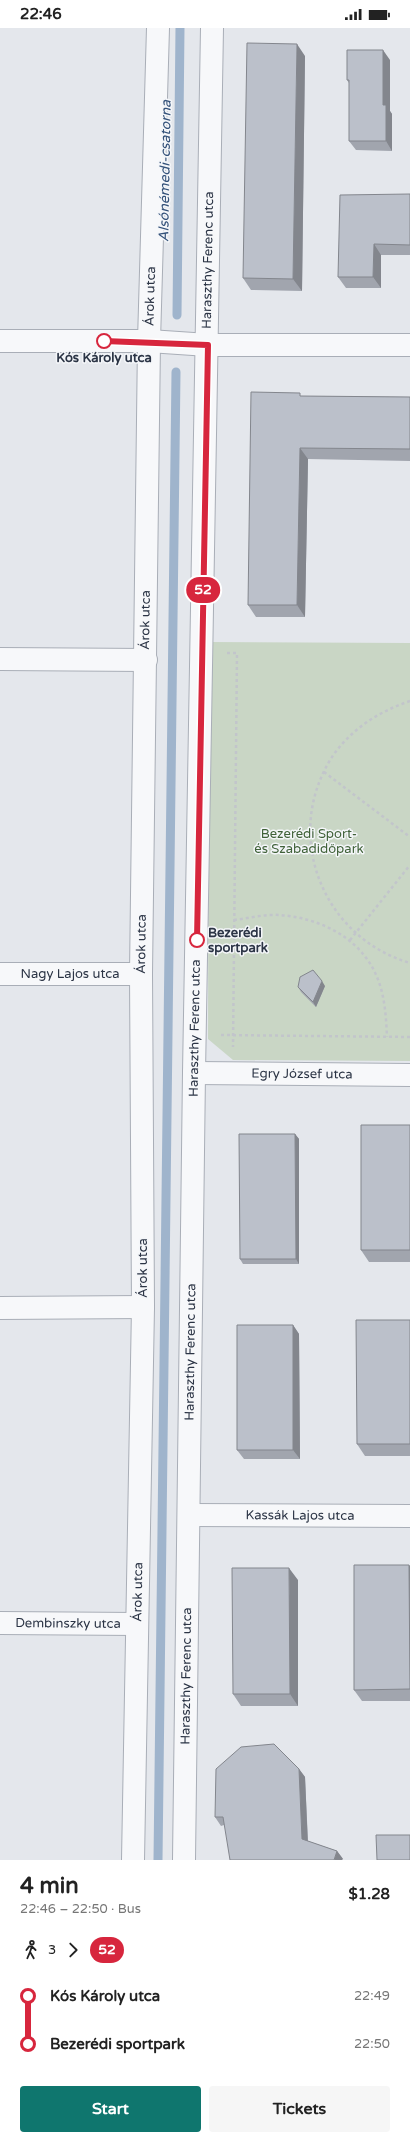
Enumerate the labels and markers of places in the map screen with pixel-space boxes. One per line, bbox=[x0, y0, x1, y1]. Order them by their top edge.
marker: Kós Károly utca bbox=[96, 333, 112, 349]
place label: Kós Károly utca bbox=[56, 350, 152, 366]
place label: Bezerédi sportpark bbox=[208, 925, 268, 956]
marker: Bezerédi sportpark bbox=[189, 932, 205, 948]

